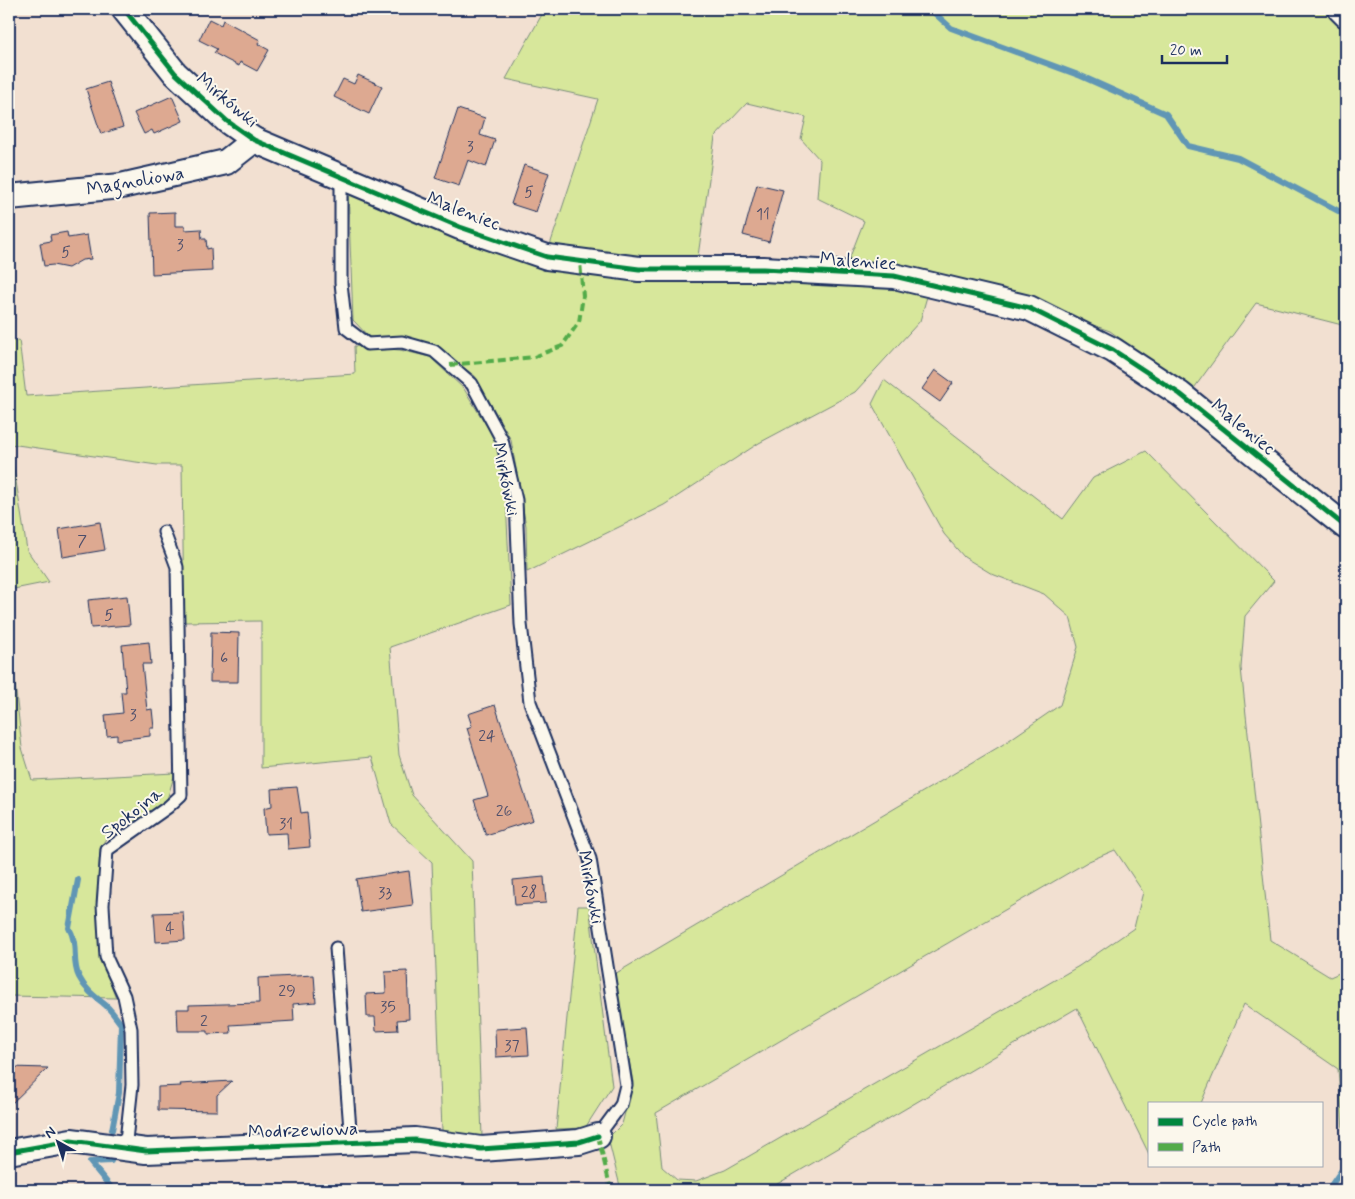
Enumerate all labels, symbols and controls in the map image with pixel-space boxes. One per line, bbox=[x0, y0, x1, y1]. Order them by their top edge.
scale bar bbox=[1162, 32, 1228, 64]
text: 20 m bbox=[1170, 41, 1202, 61]
street label: Mirkówki bbox=[190, 67, 264, 134]
house number: 3 bbox=[466, 137, 474, 158]
street label: Magnoliowa bbox=[84, 161, 187, 205]
house number: 5 bbox=[524, 182, 534, 203]
street label: Maleniec bbox=[423, 186, 504, 237]
house number: 11 bbox=[756, 204, 770, 225]
house number: 3 bbox=[176, 235, 184, 256]
house number: 5 bbox=[61, 242, 71, 263]
street label: Maleniec bbox=[819, 246, 897, 277]
street label: Maleniec bbox=[1205, 393, 1281, 461]
street label: Mirkówki bbox=[486, 440, 526, 518]
house number: 7 bbox=[77, 531, 87, 552]
house number: 5 bbox=[104, 605, 114, 626]
house number: 6 bbox=[220, 648, 228, 669]
house number: 3 bbox=[129, 705, 137, 726]
house number: 24 bbox=[478, 726, 496, 747]
street label: Spokojna bbox=[96, 781, 168, 845]
house number: 26 bbox=[496, 801, 512, 822]
house number: 31 bbox=[279, 814, 293, 835]
street label: Mirkówki bbox=[571, 848, 610, 926]
house number: 28 bbox=[521, 882, 537, 903]
house number: 33 bbox=[378, 883, 392, 904]
house number: 4 bbox=[165, 918, 175, 939]
house number: 29 bbox=[278, 981, 296, 1002]
house number: 35 bbox=[380, 997, 396, 1018]
house number: 2 bbox=[200, 1011, 208, 1032]
house number: 37 bbox=[504, 1036, 520, 1057]
legend bbox=[1148, 1102, 1322, 1166]
text: Cycle path bbox=[1192, 1112, 1257, 1132]
north arrow bbox=[32, 1116, 82, 1166]
street label: Modrzewiowa bbox=[247, 1116, 359, 1145]
text: N bbox=[41, 1123, 60, 1143]
text: Path bbox=[1192, 1138, 1221, 1158]

